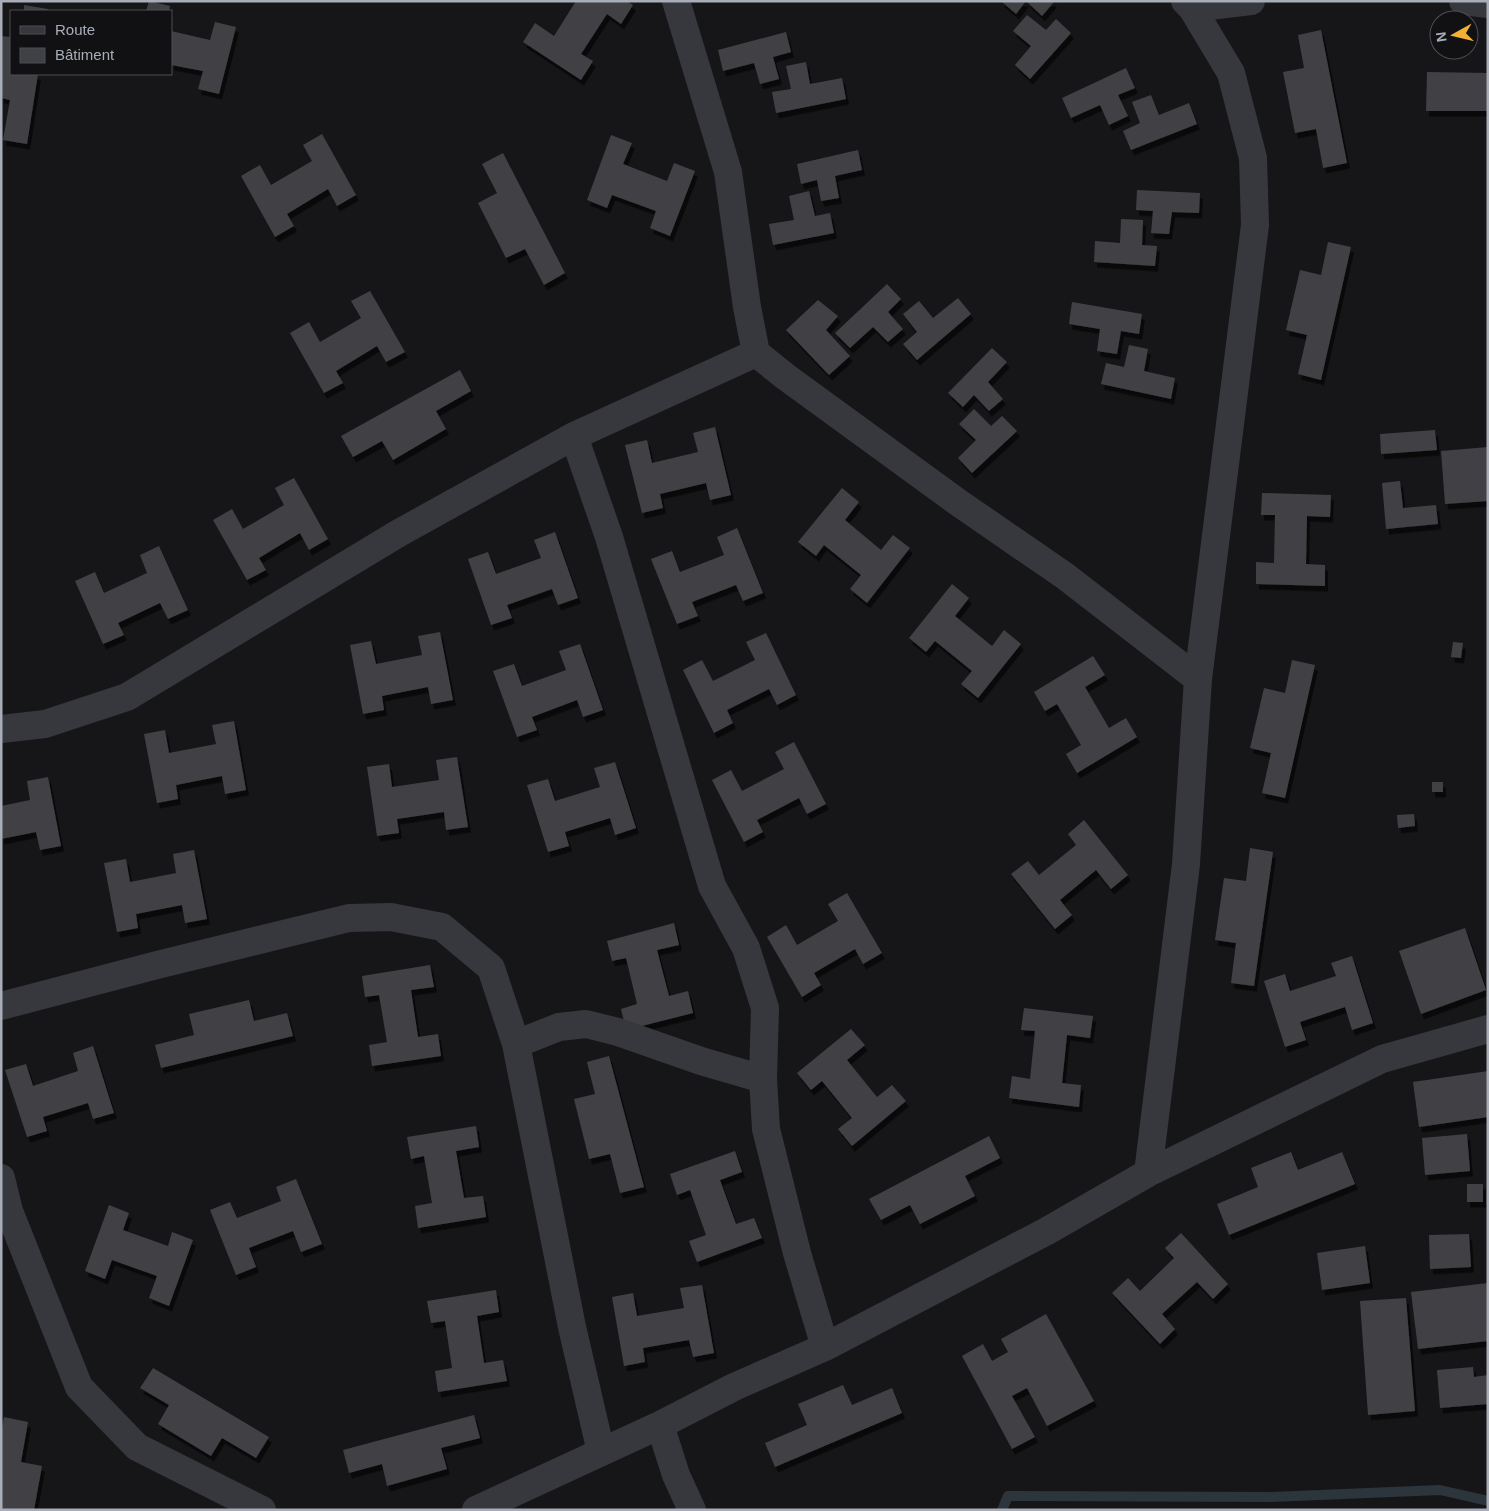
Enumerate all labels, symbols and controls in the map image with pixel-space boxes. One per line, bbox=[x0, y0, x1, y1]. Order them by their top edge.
legend bbox=[10, 10, 172, 75]
north arrow bbox=[1429, 10, 1479, 60]
text: Route bbox=[55, 21, 95, 38]
text: N bbox=[1432, 31, 1450, 43]
text: Bâtiment bbox=[55, 46, 115, 63]

